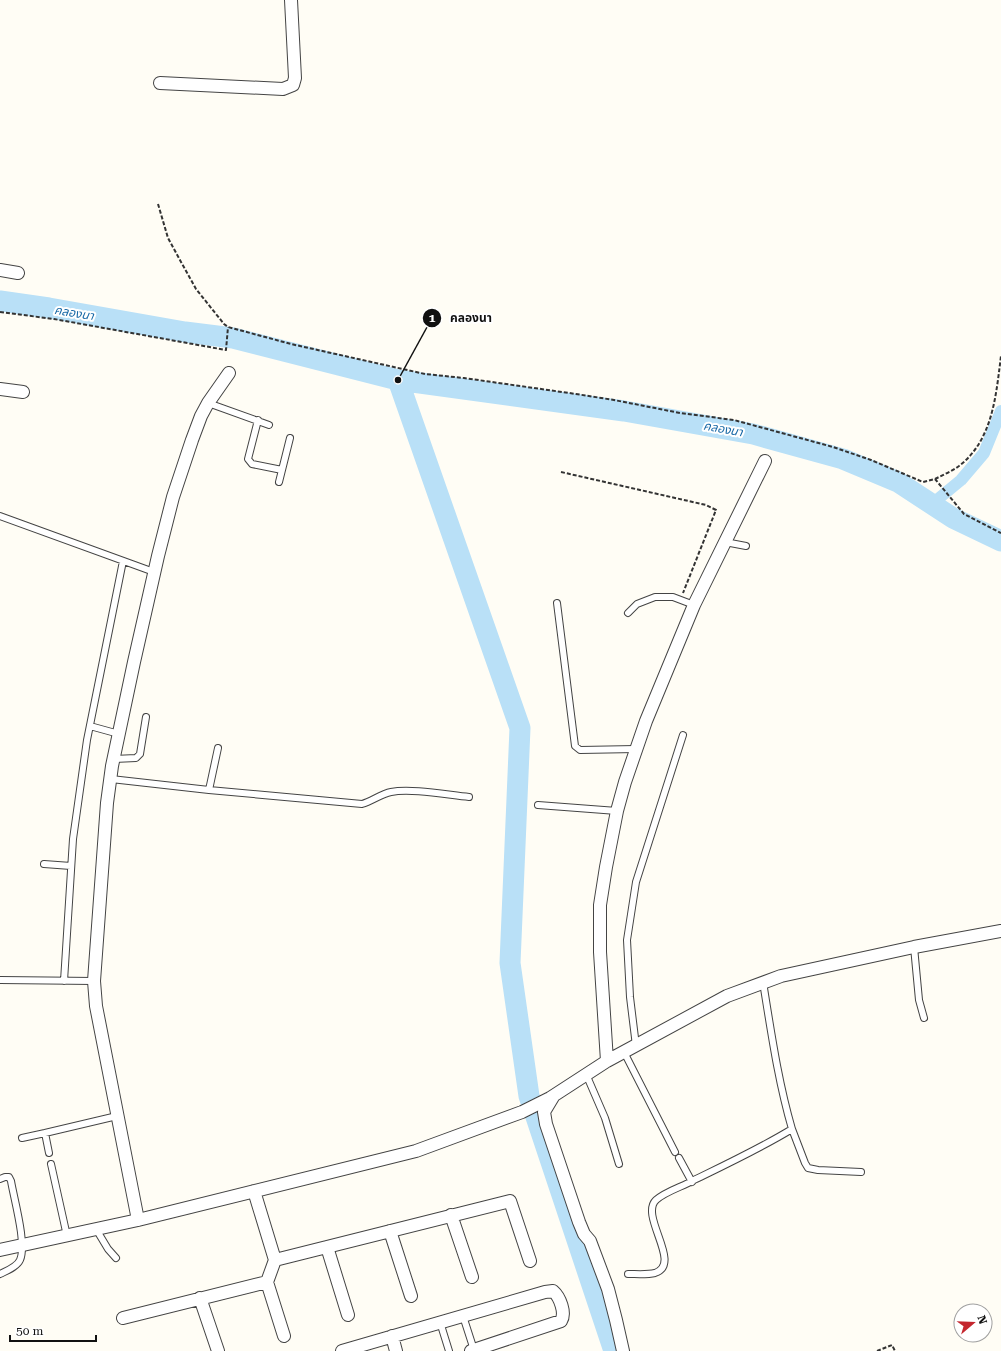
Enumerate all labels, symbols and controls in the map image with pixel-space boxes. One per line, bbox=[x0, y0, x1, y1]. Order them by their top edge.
water label: คลองนา bbox=[53, 303, 96, 323]
callout: คลองนา bbox=[422, 306, 500, 330]
text: 1 bbox=[429, 311, 436, 325]
text: คลองนา bbox=[450, 311, 492, 325]
water label: คลองนา bbox=[702, 419, 745, 440]
north arrow bbox=[953, 1303, 993, 1343]
text: N bbox=[974, 1314, 990, 1327]
scale bar bbox=[10, 1317, 96, 1343]
text: 50 m bbox=[16, 1324, 43, 1338]

